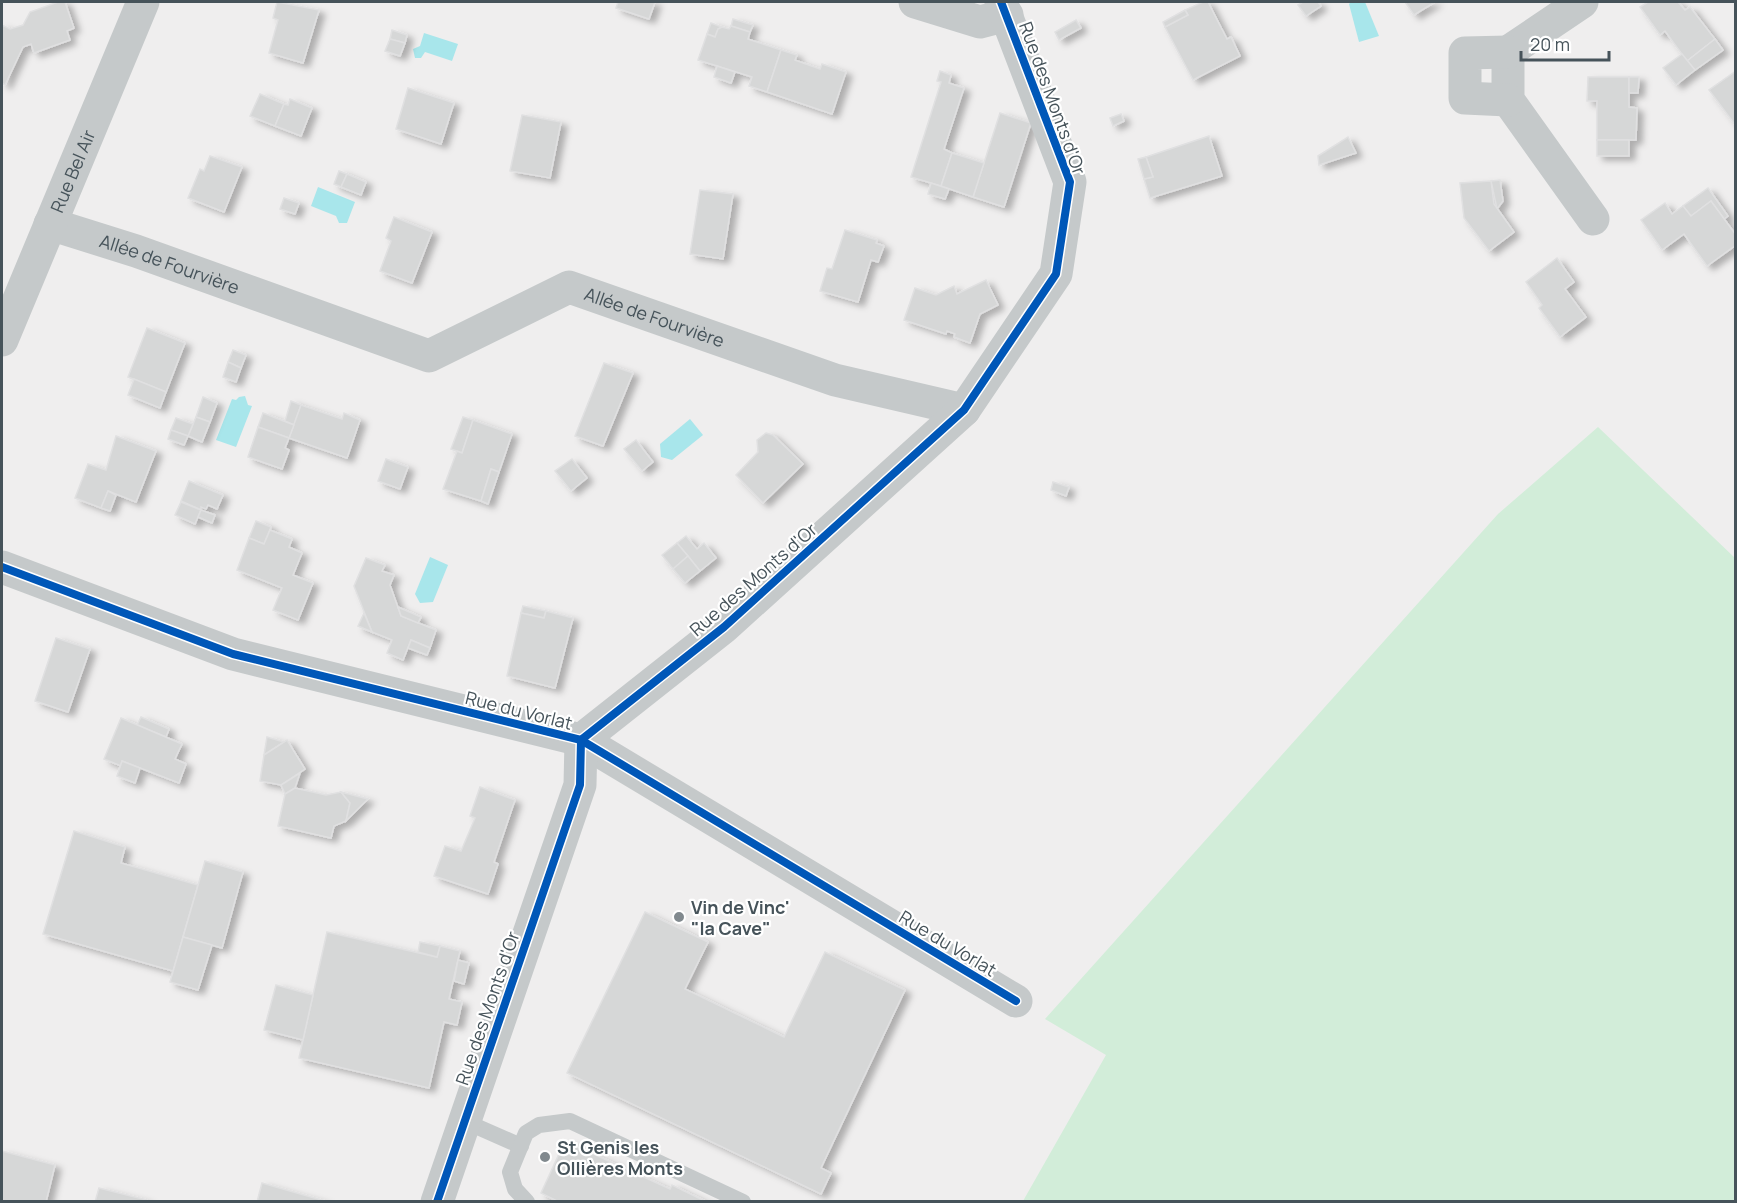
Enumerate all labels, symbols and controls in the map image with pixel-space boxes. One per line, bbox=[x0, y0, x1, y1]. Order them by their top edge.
street label: Rue des Monts d'Or bbox=[1014, 18, 1092, 178]
scale bar bbox=[1521, 24, 1610, 62]
text: 20 m bbox=[1530, 32, 1570, 56]
street label: Rue Bel Air bbox=[44, 126, 101, 216]
street label: Allée de Fourvière bbox=[97, 228, 243, 299]
street label: Allée de Fourvière bbox=[581, 281, 728, 352]
street label: Rue des Monts d'Or bbox=[684, 517, 822, 641]
street label: Rue du Vorlat bbox=[463, 685, 575, 735]
place label: Vin de Vinc' "la Cave" bbox=[691, 895, 790, 940]
street label: Rue du Vorlat bbox=[895, 905, 1001, 981]
marker: Vin de Vinc' "la Cave" bbox=[672, 910, 686, 924]
street label: Rue des Monts d'Or bbox=[449, 927, 525, 1088]
place label: St Genis les Ollières Monts bbox=[557, 1135, 683, 1180]
marker: St Genis les Ollières Monts bbox=[538, 1150, 552, 1164]

